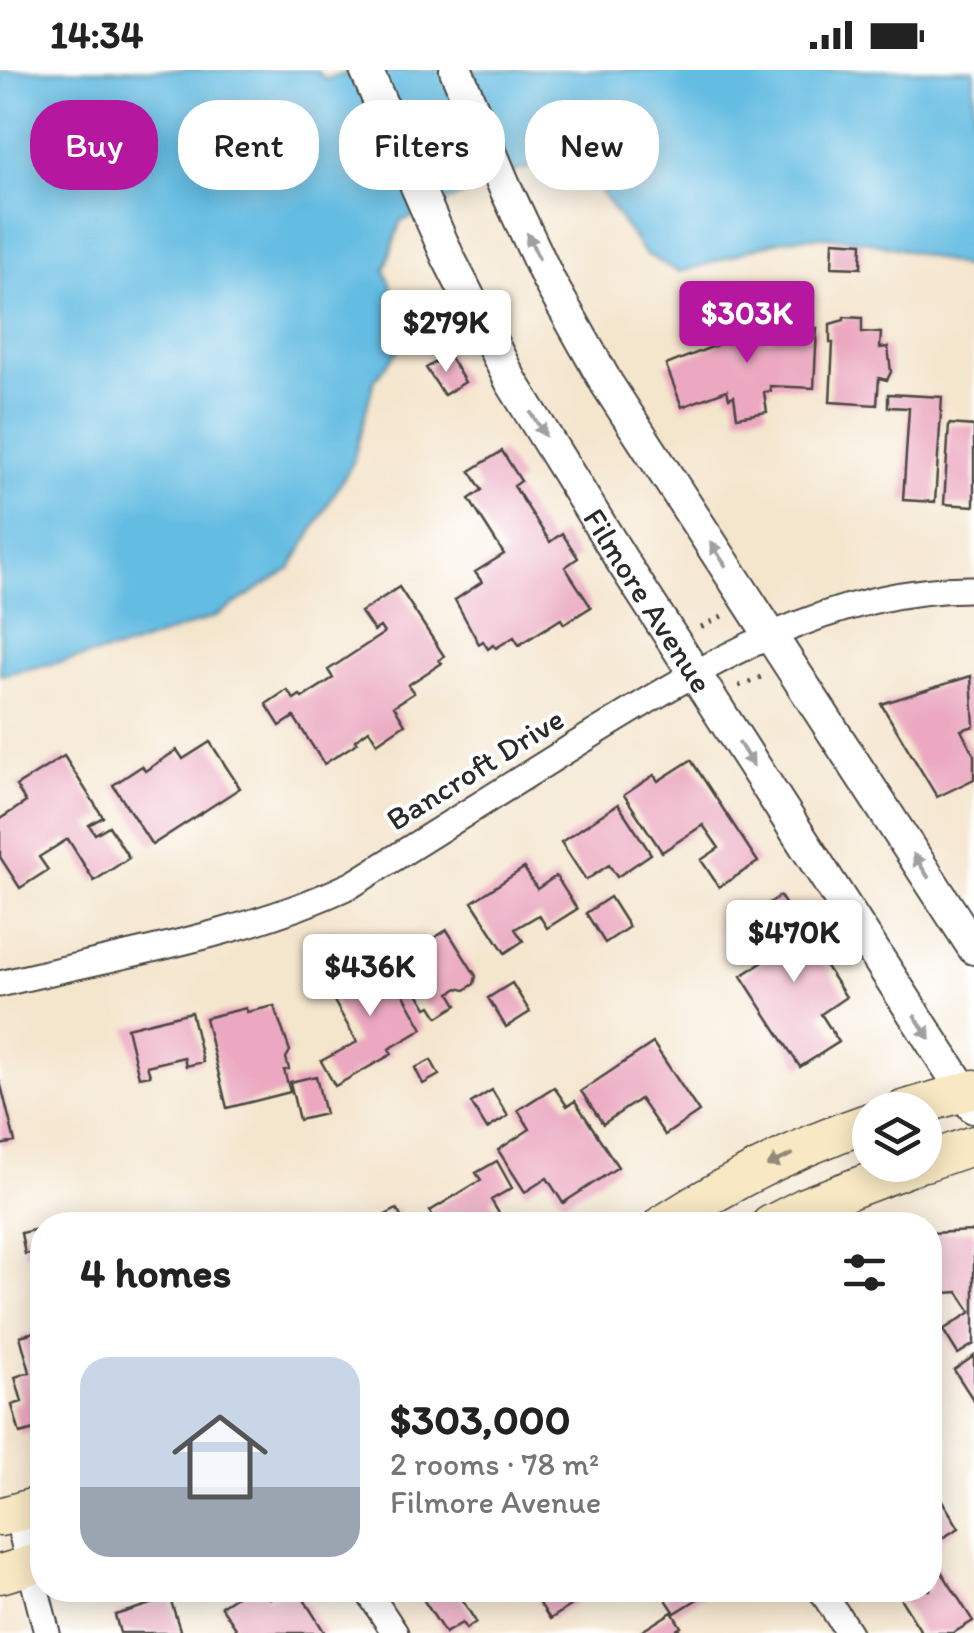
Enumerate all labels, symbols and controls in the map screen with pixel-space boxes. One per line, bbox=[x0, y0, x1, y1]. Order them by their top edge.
text: 14:34 bbox=[50, 12, 143, 58]
chip: Buy bbox=[30, 100, 158, 190]
chip: Rent bbox=[178, 100, 319, 190]
chip: Filters bbox=[339, 100, 505, 190]
chip: New bbox=[525, 100, 659, 190]
one-way arrow bbox=[524, 231, 541, 260]
pin: $303K bbox=[677, 281, 817, 366]
pin: $279K bbox=[376, 290, 516, 375]
text: $303K bbox=[701, 294, 793, 332]
text: $279K bbox=[403, 303, 489, 341]
one-way arrow bbox=[528, 410, 546, 438]
street label: Filmore Avenue bbox=[575, 501, 721, 700]
one-way arrow bbox=[710, 540, 728, 567]
street label: Bancroft Drive bbox=[379, 699, 571, 839]
one-way arrow bbox=[737, 740, 755, 767]
one-way arrow bbox=[912, 852, 930, 880]
pin: $470K bbox=[724, 900, 864, 985]
text: $470K bbox=[748, 913, 840, 951]
pin: $436K bbox=[300, 934, 440, 1019]
text: $436K bbox=[325, 947, 415, 985]
one-way arrow bbox=[913, 1013, 931, 1041]
map controls bbox=[852, 1092, 942, 1182]
button: layers bbox=[852, 1092, 942, 1182]
one-way arrow bbox=[765, 1151, 794, 1168]
icon: filters bbox=[837, 1245, 892, 1300]
text: 4 homes bbox=[80, 1247, 231, 1298]
text: $303,000 bbox=[390, 1394, 571, 1445]
icon: home bbox=[160, 1397, 280, 1517]
text: 2 rooms · 78 m² bbox=[390, 1445, 599, 1483]
text: Filmore Avenue bbox=[390, 1483, 601, 1521]

